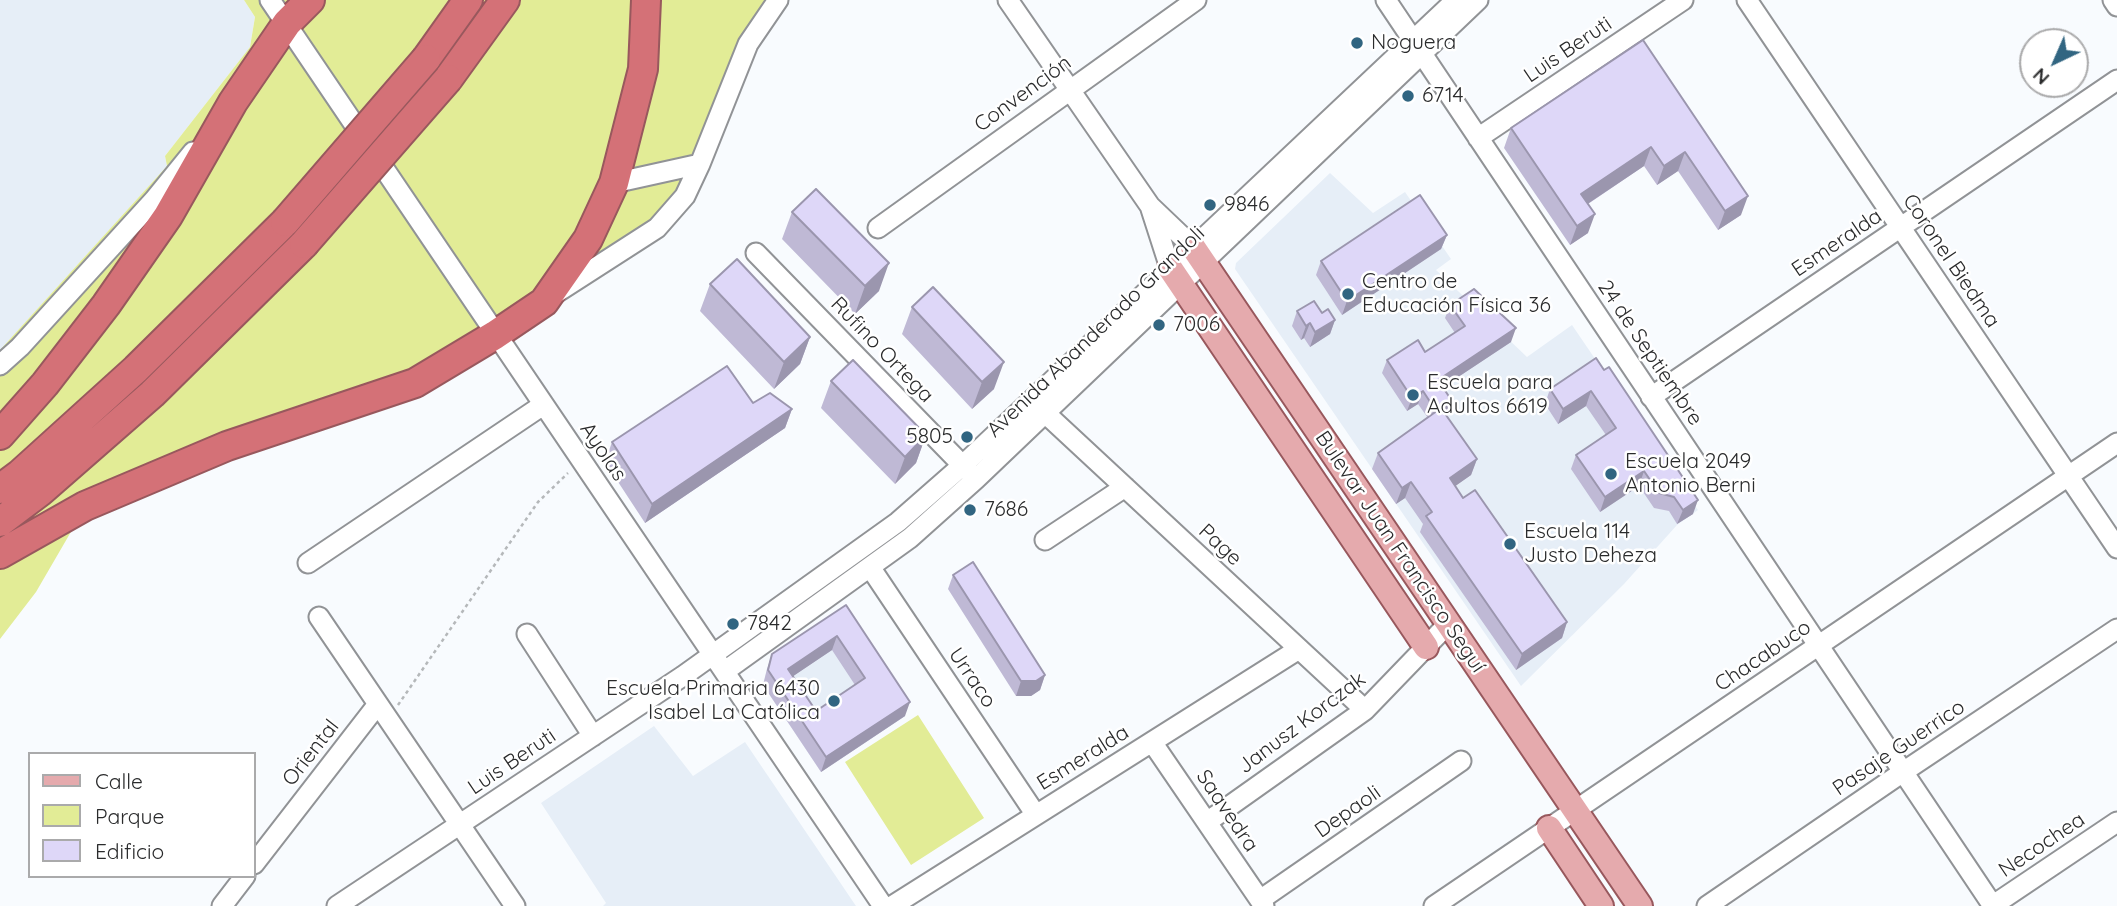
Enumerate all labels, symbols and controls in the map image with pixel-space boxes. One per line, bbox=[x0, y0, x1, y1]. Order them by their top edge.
street label: Luis Beruti bbox=[1519, 11, 1617, 89]
north arrow bbox=[2019, 28, 2089, 98]
place label: Noguera bbox=[1371, 30, 1456, 56]
marker: Noguera bbox=[1349, 35, 1365, 51]
street label: Convención bbox=[970, 50, 1076, 138]
text: N bbox=[2027, 63, 2054, 90]
place label: 6714 bbox=[1422, 83, 1464, 109]
marker: 6714 bbox=[1400, 88, 1416, 104]
street label: Coronel Biedma bbox=[1897, 189, 2005, 333]
place label: 9846 bbox=[1224, 192, 1269, 218]
marker: 9846 bbox=[1202, 197, 1218, 213]
street label: Esmeralda bbox=[1787, 204, 1887, 282]
street label: Avenida Abanderado Grandoli bbox=[982, 221, 1210, 443]
place label: Centro de Educación Física 36 bbox=[1362, 269, 1551, 319]
street label: 24 de Septiembre bbox=[1592, 276, 1708, 430]
marker: Centro de Educación Física 36 bbox=[1340, 286, 1356, 302]
street label: Rufino Ortega bbox=[825, 292, 939, 408]
place label: 7006 bbox=[1173, 312, 1220, 338]
marker: 7006 bbox=[1151, 317, 1167, 333]
place label: Escuela para Adultos 6619 bbox=[1427, 370, 1553, 420]
marker: Escuela para Adultos 6619 bbox=[1405, 387, 1421, 403]
street label: Ayolas bbox=[574, 418, 632, 486]
place label: 5805 bbox=[906, 424, 953, 450]
street label: Bulevar Juan Francisco Seguí bbox=[1310, 426, 1490, 678]
marker: 5805 bbox=[959, 429, 975, 445]
place label: Escuela 2049 Antonio Berni bbox=[1625, 449, 1756, 499]
marker: Escuela 2049 Antonio Berni bbox=[1603, 466, 1619, 482]
place label: 7686 bbox=[984, 497, 1028, 523]
marker: 7686 bbox=[962, 502, 978, 518]
street label: Page bbox=[1193, 519, 1247, 571]
place label: Escuela 114 Justo Deheza bbox=[1524, 519, 1657, 569]
marker: Escuela 114 Justo Deheza bbox=[1502, 536, 1518, 552]
place label: 7842 bbox=[747, 611, 792, 637]
street label: Chacabuco bbox=[1710, 615, 1816, 697]
marker: 7842 bbox=[725, 616, 741, 632]
street label: Urraco bbox=[943, 643, 1001, 713]
street label: Janusz Korczak bbox=[1233, 667, 1371, 779]
place label: Escuela Primaria 6430 Isabel La Católica bbox=[606, 676, 820, 726]
marker: Escuela Primaria 6430 Isabel La Católica bbox=[826, 693, 842, 709]
street label: Pasaje Guerrico bbox=[1828, 695, 1970, 801]
street label: Oriental bbox=[277, 715, 345, 791]
street label: Esmeralda bbox=[1032, 720, 1134, 796]
street label: Luis Beruti bbox=[463, 723, 561, 801]
legend bbox=[28, 752, 256, 878]
street label: Saavedra bbox=[1190, 765, 1264, 857]
text: Calle bbox=[95, 768, 143, 794]
street label: Depaoli bbox=[1310, 780, 1386, 844]
text: Parque bbox=[95, 803, 164, 829]
street label: Necochea bbox=[1994, 807, 2090, 883]
text: Edificio bbox=[95, 838, 164, 864]

